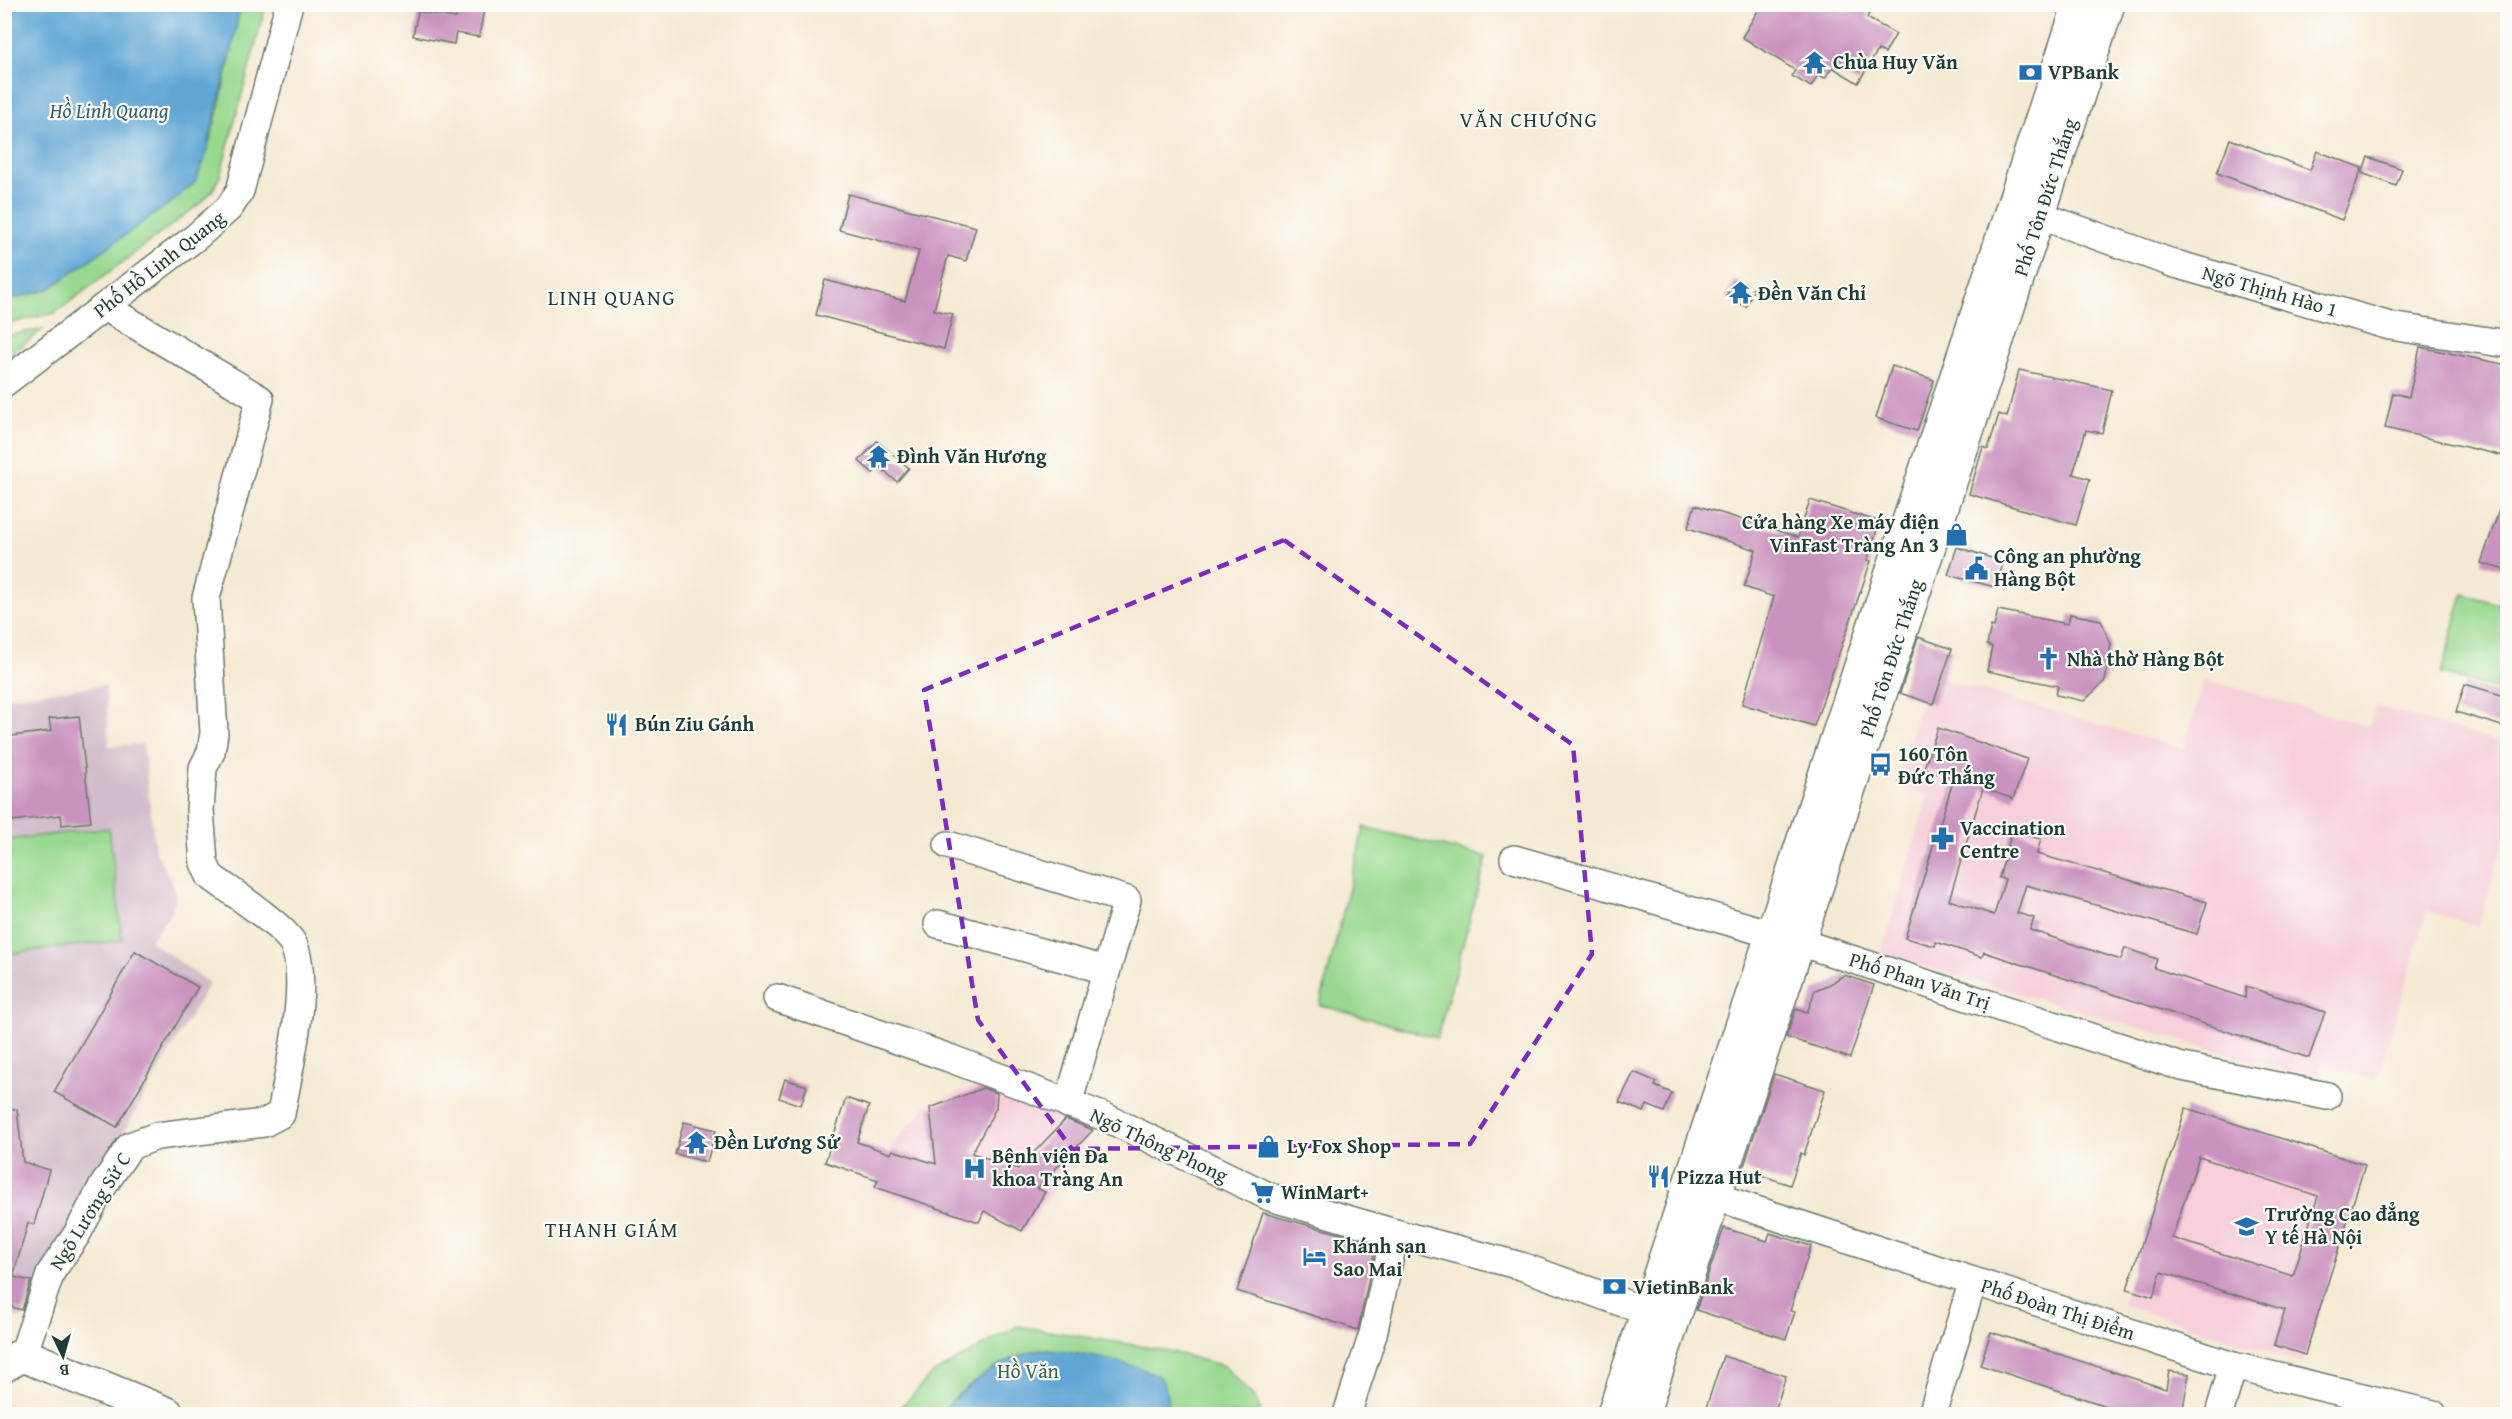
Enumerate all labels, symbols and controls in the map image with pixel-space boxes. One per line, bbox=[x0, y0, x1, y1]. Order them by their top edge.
place label: Chùa Huy Văn bbox=[1833, 47, 1958, 76]
temple icon: Chùa Huy Văn bbox=[1802, 49, 1828, 75]
place label: VPBank bbox=[2048, 57, 2119, 86]
bank icon: VPBank bbox=[2017, 59, 2043, 85]
water label: Hồ Linh Quang bbox=[49, 95, 169, 126]
district label: VĂN CHƯƠNG bbox=[1460, 104, 1598, 135]
street label: Phố Tôn Đức Thắng bbox=[2005, 114, 2084, 280]
street label: Phố Hồ Linh Quang bbox=[87, 203, 231, 324]
street label: Ngõ Thịnh Hào 1 bbox=[2199, 257, 2341, 324]
place label: Đền Văn Chỉ bbox=[1758, 278, 1866, 307]
temple icon: Đền Văn Chỉ bbox=[1727, 280, 1753, 306]
district label: LINH QUANG bbox=[548, 282, 676, 313]
place label: Đình Văn Hương bbox=[897, 441, 1047, 470]
temple icon: Đình Văn Hương bbox=[866, 443, 892, 469]
place label: Cửa hàng Xe máy điện VinFast Tràng An 3 bbox=[1742, 507, 1939, 559]
shop icon: Cửa hàng Xe máy điện VinFast Tràng An 3 bbox=[1944, 521, 1970, 547]
place label: Công an phường Hàng Bột bbox=[1994, 541, 2141, 593]
public building icon: Công an phường Hàng Bột bbox=[1963, 555, 1989, 581]
street label: Phố Tôn Đức Thắng bbox=[1851, 575, 1930, 741]
place label: Nhà thờ Hàng Bột bbox=[2067, 644, 2225, 673]
church icon: Nhà thờ Hàng Bột bbox=[2036, 646, 2062, 672]
place label: Bún Ziu Gánh bbox=[635, 709, 754, 738]
restaurant icon: Bún Ziu Gánh bbox=[604, 711, 630, 737]
place label: 160 Tôn Đức Thắng bbox=[1898, 739, 1995, 791]
bus stop icon: 160 Tôn Đức Thắng bbox=[1867, 752, 1893, 778]
place label: Vaccination Centre bbox=[1960, 813, 2066, 865]
pharmacy icon: Vaccination Centre bbox=[1929, 826, 1955, 852]
street label: Phố Phan Văn Trị bbox=[1846, 944, 1995, 1017]
street label: Ngõ Thông Phong bbox=[1085, 1100, 1233, 1189]
place label: Đền Lương Sử bbox=[714, 1127, 841, 1156]
temple icon: Đền Lương Sử bbox=[683, 1129, 709, 1155]
place label: Ly Fox Shop bbox=[1287, 1131, 1391, 1160]
shop icon: Ly Fox Shop bbox=[1256, 1133, 1282, 1159]
place label: Bệnh viện Đa khoa Tràng An bbox=[992, 1141, 1123, 1193]
street label: Ngõ Lương Sử C bbox=[42, 1146, 138, 1275]
hospital icon: Bệnh viện Đa khoa Tràng An bbox=[961, 1155, 987, 1181]
place label: Pizza Hut bbox=[1677, 1162, 1762, 1191]
restaurant icon: Pizza Hut bbox=[1646, 1164, 1672, 1190]
place label: WinMart+ bbox=[1281, 1177, 1369, 1206]
supermarket icon: WinMart+ bbox=[1250, 1179, 1276, 1205]
place label: Trường Cao đẳng Y tế Hà Nội bbox=[2265, 1199, 2420, 1251]
school or university icon: Trường Cao đẳng Y tế Hà Nội bbox=[2234, 1213, 2260, 1239]
district label: THANH GIÁM bbox=[545, 1214, 679, 1245]
place label: Khánh sạn Sao Mai bbox=[1333, 1231, 1427, 1283]
hotel icon: Khánh sạn Sao Mai bbox=[1302, 1244, 1328, 1270]
street label: Phố Đoàn Thị Điểm bbox=[1978, 1270, 2139, 1347]
place label: VietinBank bbox=[1633, 1272, 1734, 1301]
bank icon: VietinBank bbox=[1602, 1274, 1628, 1300]
north arrow bbox=[33, 1326, 93, 1386]
park label: Hồ Văn bbox=[997, 1356, 1059, 1385]
text: B bbox=[58, 1359, 70, 1383]

